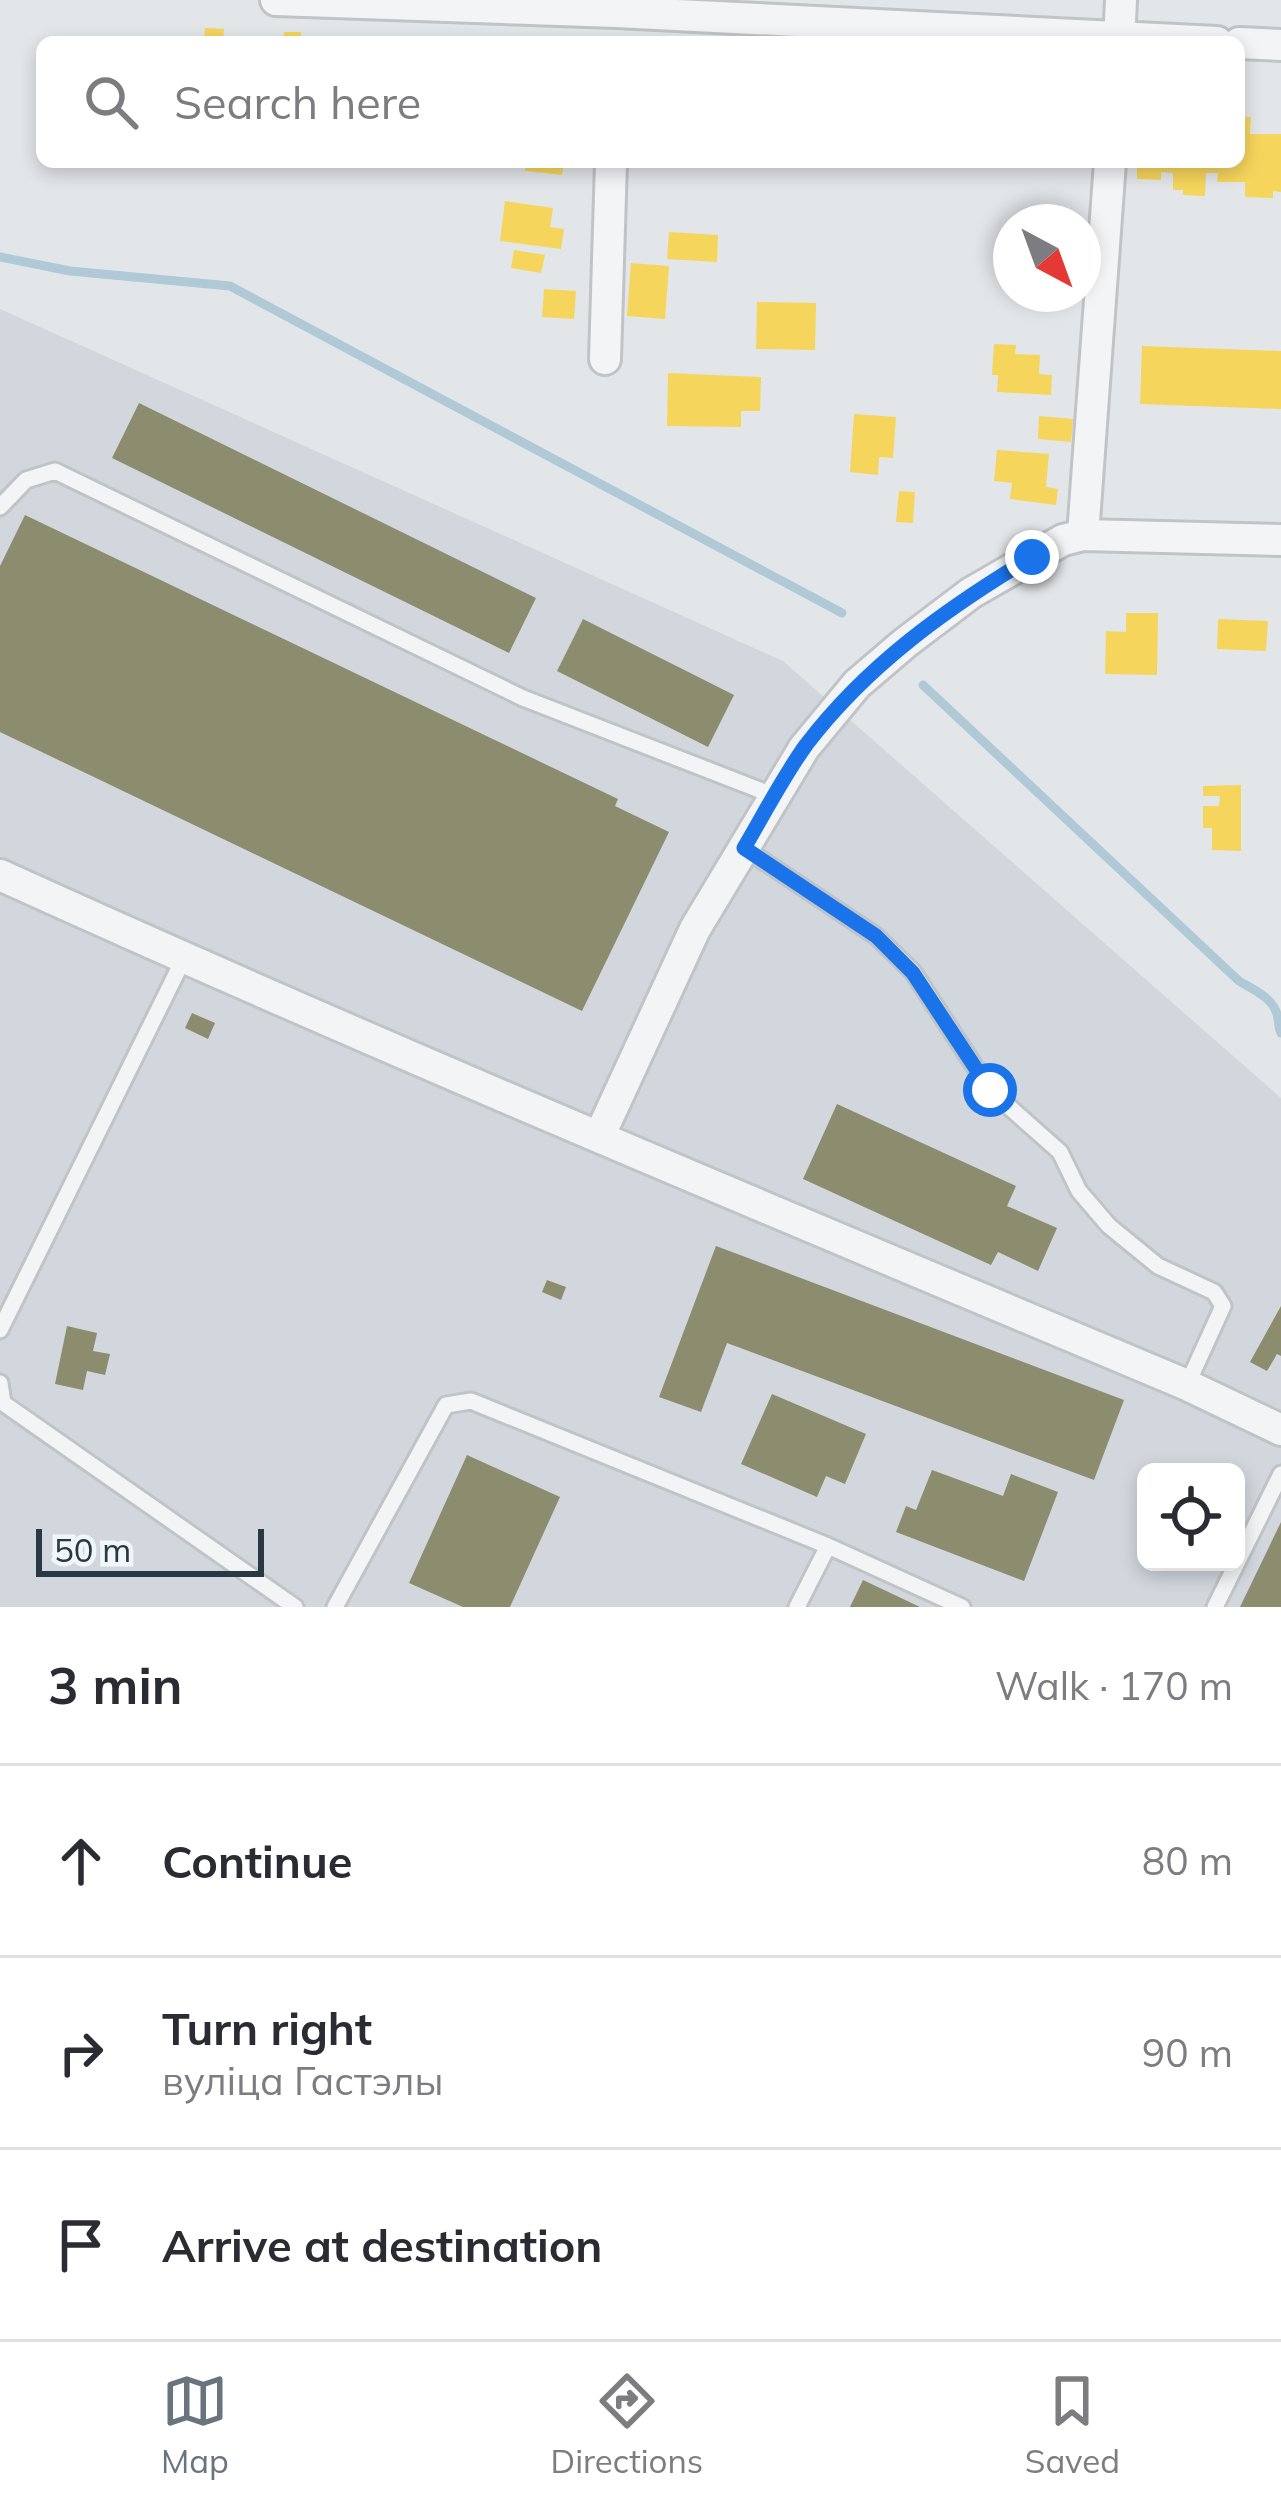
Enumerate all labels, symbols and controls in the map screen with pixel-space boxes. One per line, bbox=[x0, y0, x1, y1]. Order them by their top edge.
search box bbox=[36, 36, 1245, 168]
icon: search bbox=[78, 69, 144, 135]
text: Search here bbox=[174, 74, 421, 130]
north arrow bbox=[993, 204, 1101, 312]
route end bbox=[1005, 530, 1059, 584]
route start bbox=[963, 1063, 1017, 1117]
map controls bbox=[1137, 1463, 1245, 1571]
button: locate bbox=[1137, 1463, 1245, 1571]
scale bar bbox=[36, 1523, 264, 1576]
text: 50 m bbox=[54, 1529, 131, 1570]
text: 3 min bbox=[48, 1653, 183, 1717]
text: Walk · 170 m bbox=[995, 1661, 1233, 1710]
icon: ahead bbox=[48, 1828, 114, 1894]
text: Continue bbox=[162, 1833, 352, 1889]
text: 80 m bbox=[1142, 1836, 1233, 1885]
text: Turn right bbox=[162, 2000, 372, 2056]
icon: right bbox=[48, 2020, 114, 2086]
text: 90 m bbox=[1142, 2028, 1233, 2077]
text: вуліца Гастэлы bbox=[162, 2056, 443, 2105]
icon: arrive bbox=[48, 2212, 114, 2278]
text: Arrive at destination bbox=[162, 2217, 602, 2273]
tab: Map bbox=[161, 2368, 229, 2481]
tab: Directions bbox=[551, 2368, 703, 2481]
tab: Saved bbox=[1025, 2368, 1120, 2481]

